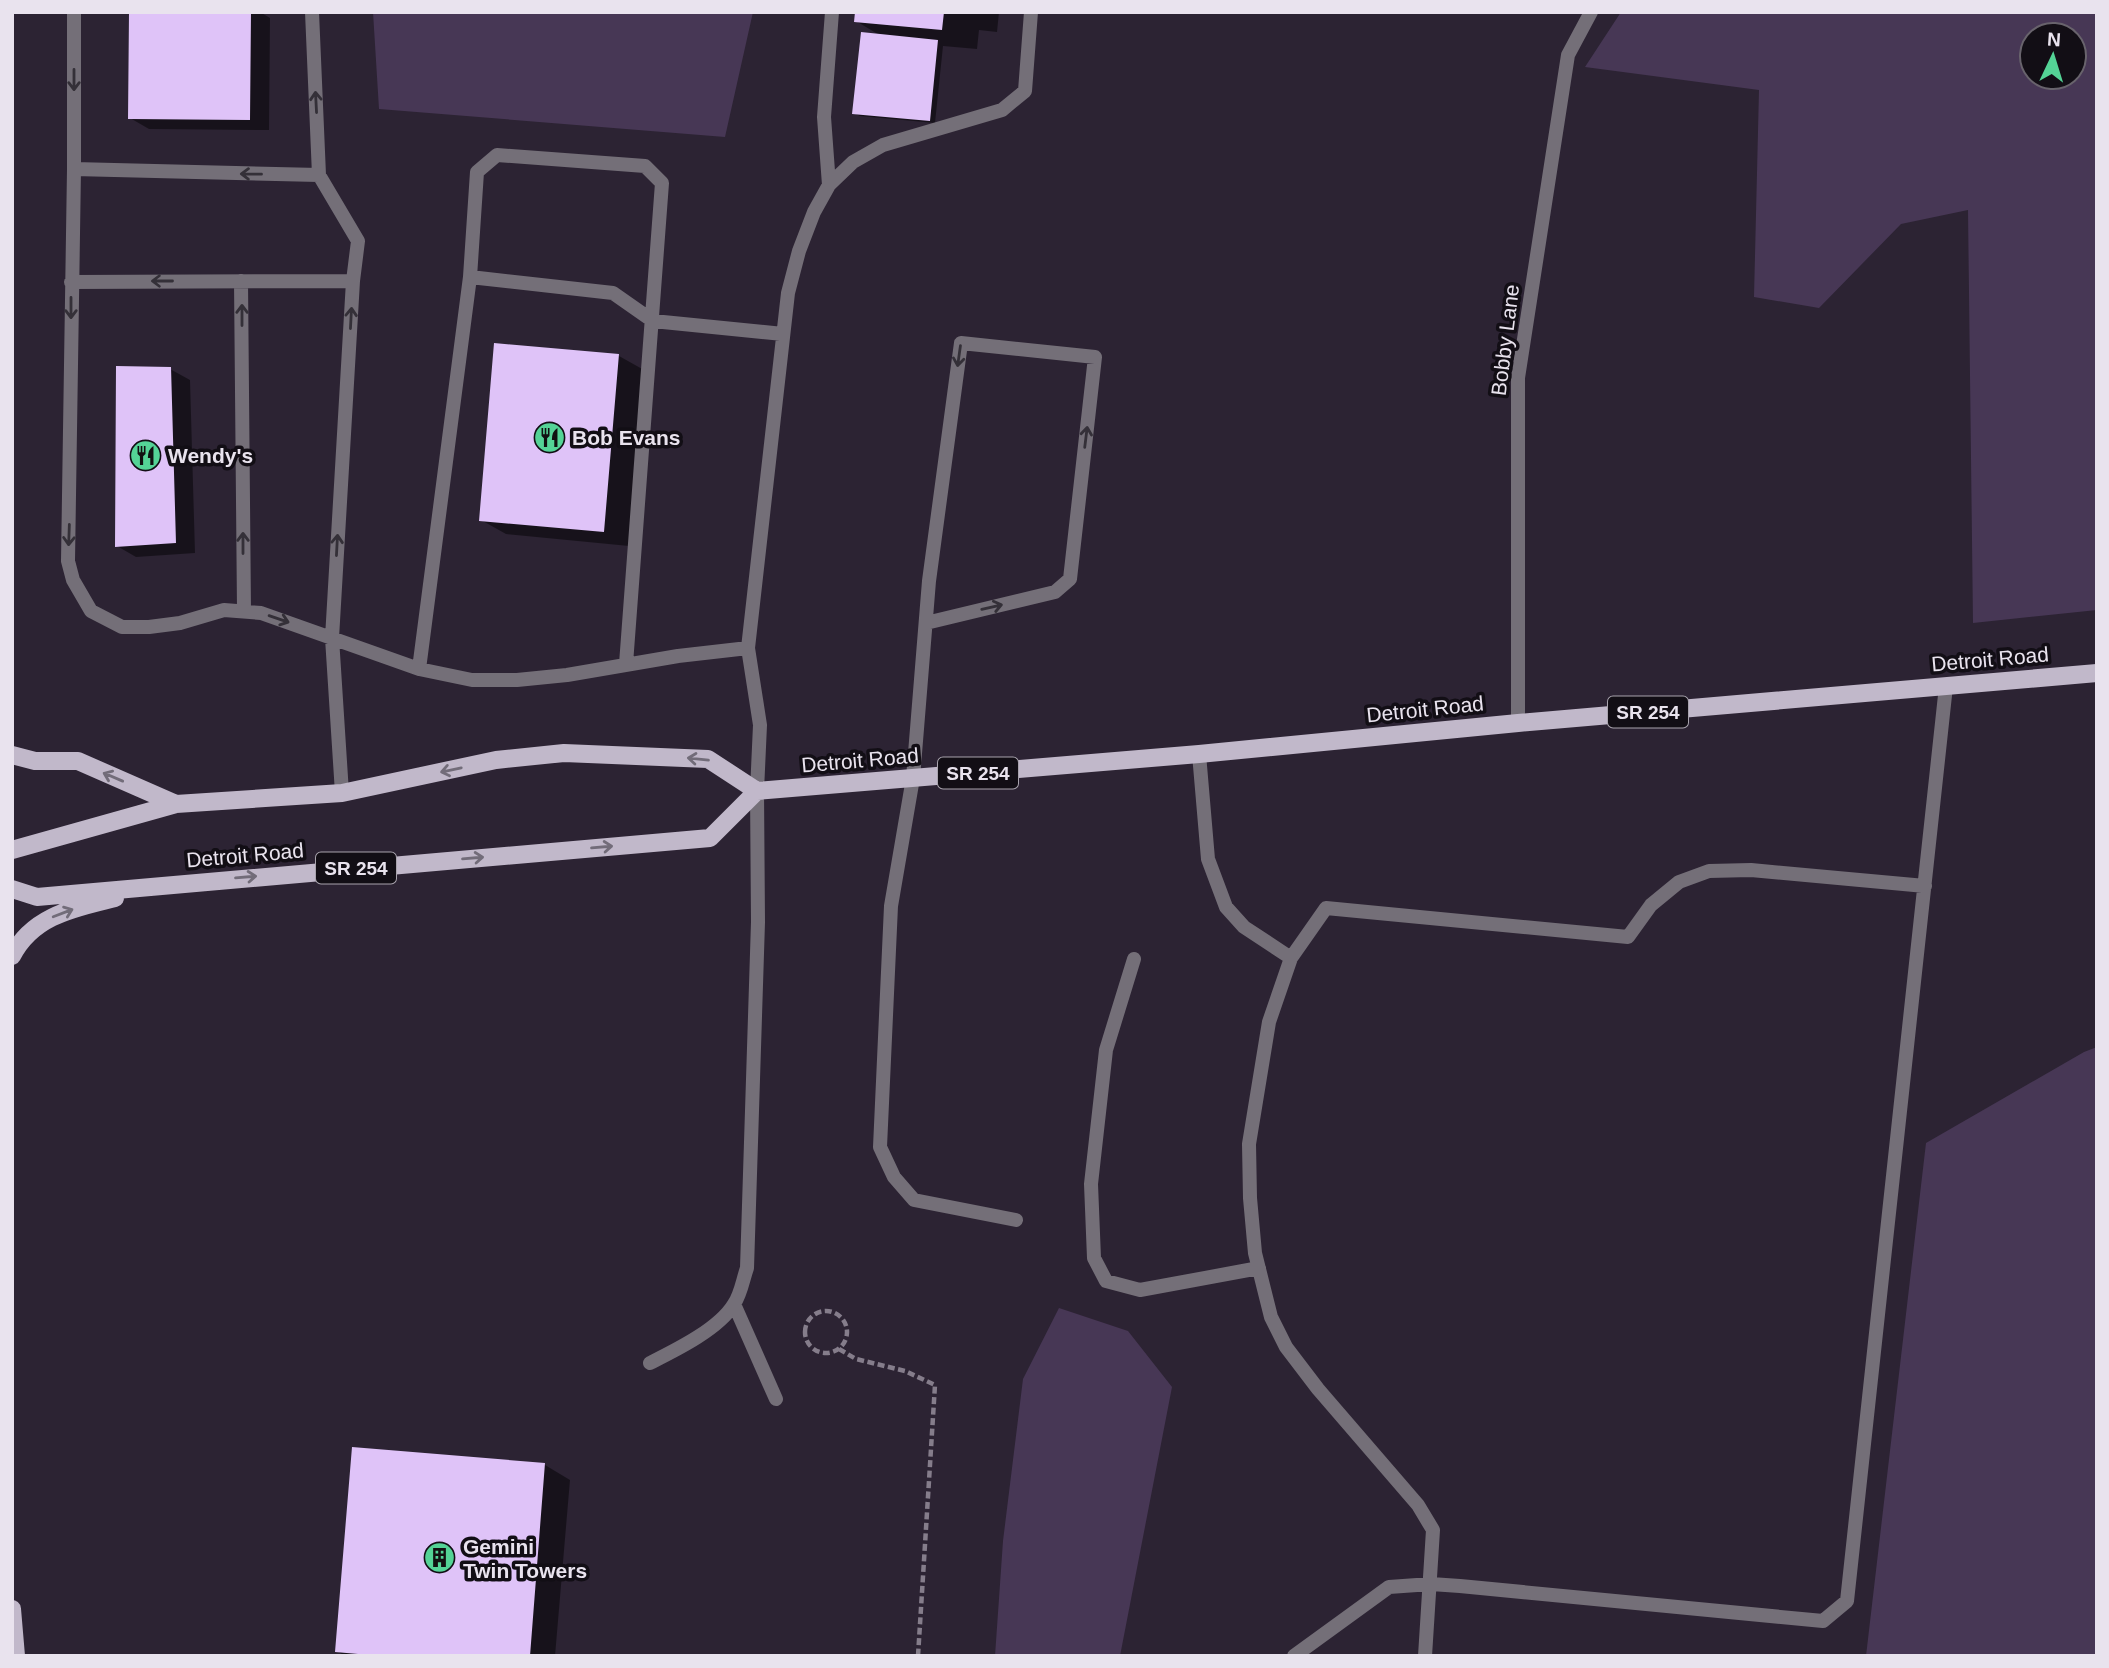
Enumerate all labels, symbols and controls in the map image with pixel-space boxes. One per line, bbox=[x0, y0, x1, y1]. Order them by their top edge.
north arrow bbox=[2018, 21, 2088, 91]
text: N bbox=[2047, 29, 2062, 50]
one-way arrow bbox=[67, 69, 81, 92]
one-way arrow bbox=[309, 91, 322, 114]
one-way arrow bbox=[239, 167, 262, 180]
one-way arrow bbox=[151, 275, 174, 288]
street label: Bobby Lane bbox=[1487, 283, 1523, 397]
one-way arrow bbox=[64, 296, 78, 319]
one-way arrow bbox=[235, 304, 249, 327]
one-way arrow bbox=[345, 307, 358, 330]
one-way arrow bbox=[953, 344, 966, 367]
restaurant icon: Bob Evans bbox=[532, 420, 566, 454]
place label: Bob Evans bbox=[572, 426, 681, 449]
one-way arrow bbox=[1080, 426, 1093, 449]
restaurant icon: Wendy's bbox=[128, 438, 162, 472]
place label: Wendy's bbox=[168, 444, 253, 467]
one-way arrow bbox=[62, 524, 75, 547]
one-way arrow bbox=[236, 532, 250, 555]
one-way arrow bbox=[331, 534, 344, 557]
one-way arrow bbox=[980, 600, 1003, 613]
one-way arrow bbox=[267, 614, 289, 626]
street label: Detroit Road bbox=[1930, 642, 2050, 676]
street label: Detroit Road bbox=[1365, 691, 1485, 727]
road number: SR 254 bbox=[1608, 696, 1688, 727]
street label: Detroit Road bbox=[800, 743, 920, 777]
one-way arrow bbox=[687, 752, 710, 765]
road number: SR 254 bbox=[938, 758, 1018, 788]
one-way arrow bbox=[440, 763, 463, 777]
one-way arrow bbox=[103, 770, 125, 783]
street label: Detroit Road bbox=[185, 838, 305, 872]
one-way arrow bbox=[590, 840, 613, 853]
one-way arrow bbox=[461, 851, 483, 864]
road number: SR 254 bbox=[316, 852, 396, 884]
one-way arrow bbox=[234, 870, 257, 883]
one-way arrow bbox=[52, 905, 73, 918]
place label: Gemini Twin Towers bbox=[463, 1535, 587, 1582]
building icon: Gemini Twin Towers bbox=[423, 1541, 457, 1575]

